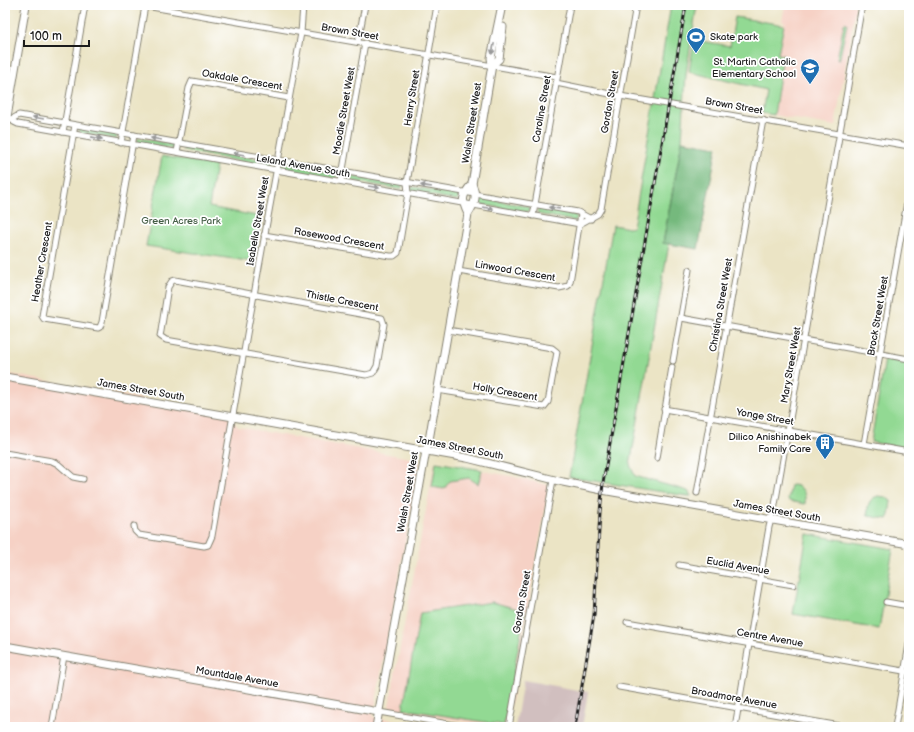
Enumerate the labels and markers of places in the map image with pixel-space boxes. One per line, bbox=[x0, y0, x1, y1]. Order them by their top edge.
sports icon: Skate park bbox=[685, 26, 707, 54]
place label: Skate park bbox=[710, 31, 758, 43]
place label: St. Martin Catholic Elementary School bbox=[712, 56, 796, 80]
school or university icon: St. Martin Catholic Elementary School bbox=[799, 57, 821, 85]
place label: Dilico Anishinabek Family Care bbox=[728, 431, 811, 455]
building icon: Dilico Anishinabek Family Care bbox=[814, 432, 836, 460]

